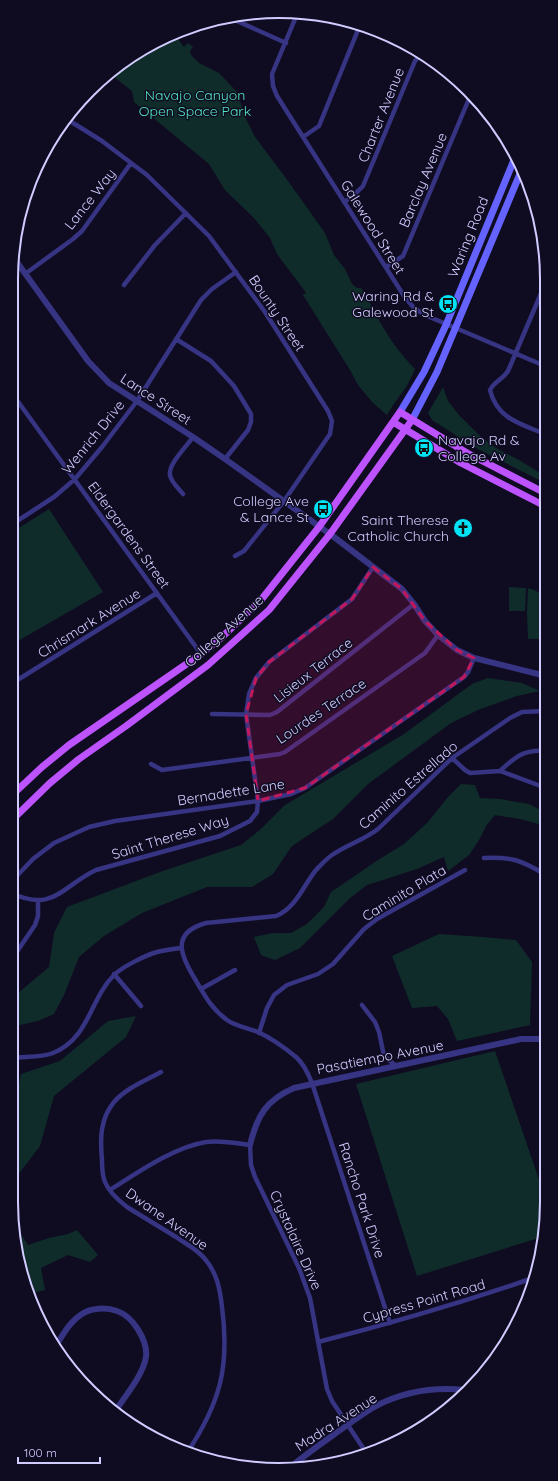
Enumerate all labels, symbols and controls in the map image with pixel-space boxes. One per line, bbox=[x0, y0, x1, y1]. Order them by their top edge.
street label: Charter Avenue bbox=[354, 65, 408, 165]
park label: Navajo Canyon Open Space Park bbox=[139, 86, 251, 120]
street label: Barclay Avenue bbox=[395, 130, 451, 230]
street label: Lance Way bbox=[60, 165, 120, 233]
street label: Galewood Street bbox=[337, 177, 409, 278]
street label: Waring Road bbox=[444, 194, 492, 280]
street label: Bounty Street bbox=[245, 271, 309, 355]
place label: Waring Rd & Galewood St bbox=[352, 287, 434, 321]
bus stop icon: Waring Rd & Galewood St bbox=[437, 293, 459, 315]
street label: Lance Street bbox=[117, 369, 195, 429]
street label: Wenrich Drive bbox=[58, 396, 129, 478]
place label: Navajo Rd & College Av bbox=[438, 431, 520, 465]
bus stop icon: Navajo Rd & College Av bbox=[413, 437, 435, 459]
street label: Eldergardens Street bbox=[84, 478, 174, 592]
place label: College Ave & Lance St bbox=[233, 492, 309, 526]
bus stop icon: College Ave & Lance St bbox=[312, 498, 334, 520]
place label: Saint Therese Catholic Church bbox=[348, 511, 449, 545]
church icon: Saint Therese Catholic Church bbox=[452, 517, 474, 539]
street label: Chrismark Avenue bbox=[34, 584, 144, 662]
street label: College Avenue bbox=[181, 591, 267, 671]
street label: Lisieux Terrace bbox=[270, 633, 356, 706]
street label: Lourdes Terrace bbox=[273, 674, 369, 748]
street label: Caminito Estrellado bbox=[355, 737, 461, 833]
street label: Bernadette Lane bbox=[176, 775, 286, 809]
street label: Saint Therese Way bbox=[109, 811, 231, 863]
street label: Caminito Plata bbox=[359, 861, 449, 925]
street label: Pasatiempo Avenue bbox=[315, 1036, 445, 1078]
street label: Rancho Park Drive bbox=[335, 1140, 389, 1260]
street label: Dwane Avenue bbox=[122, 1184, 212, 1254]
street label: Crystalaire Drive bbox=[266, 1187, 326, 1293]
street label: Cypress Point Road bbox=[361, 1275, 487, 1327]
street label: Madra Avenue bbox=[292, 1389, 380, 1455]
scale bar bbox=[18, 1439, 100, 1465]
text: 100 m bbox=[24, 1445, 57, 1460]

